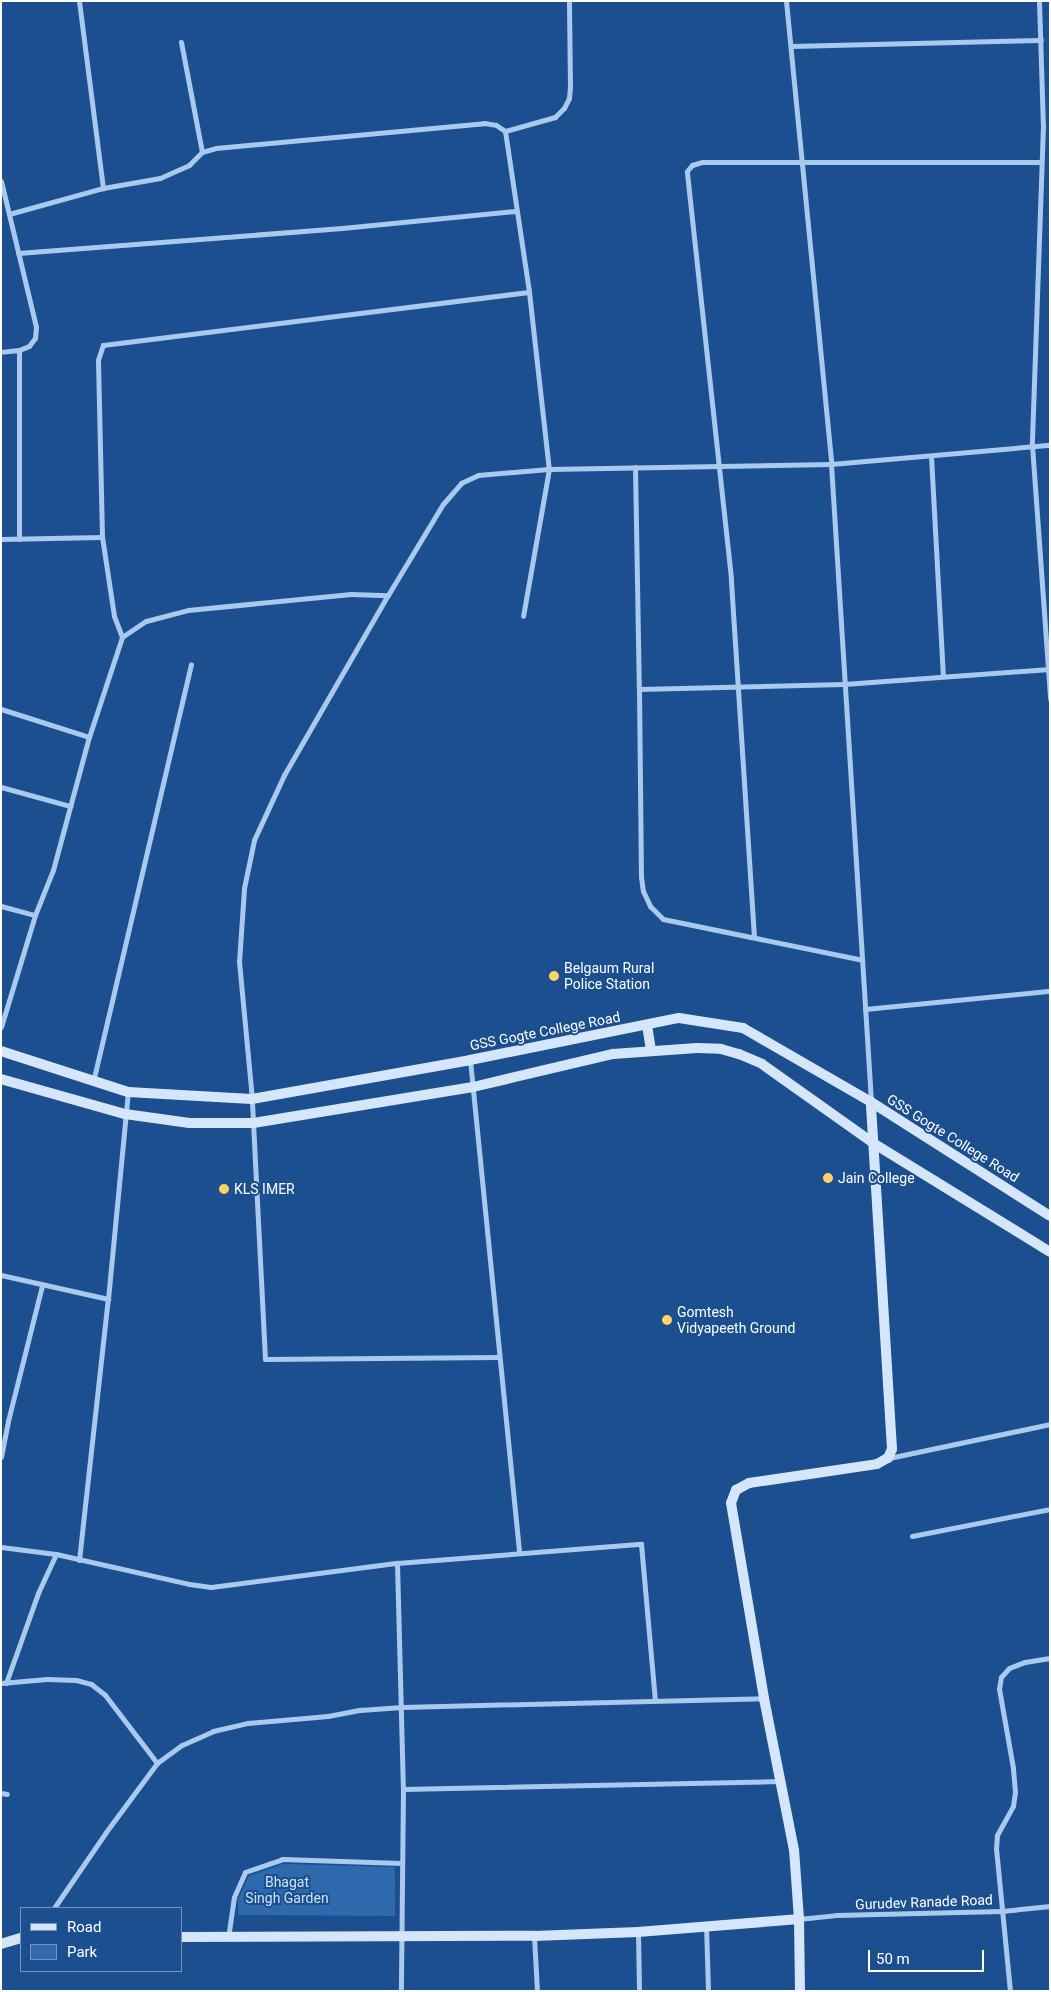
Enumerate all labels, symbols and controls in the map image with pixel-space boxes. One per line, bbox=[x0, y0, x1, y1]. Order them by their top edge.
place label: Belgaum Rural Police Station bbox=[564, 960, 654, 992]
marker: Belgaum Rural Police Station bbox=[548, 970, 560, 982]
street label: GSS Gogte College Road bbox=[468, 1008, 622, 1054]
street label: GSS Gogte College Road bbox=[884, 1090, 1022, 1186]
place label: Jain College bbox=[838, 1170, 915, 1186]
marker: Jain College bbox=[822, 1172, 834, 1184]
place label: KLS IMER bbox=[234, 1181, 295, 1197]
marker: KLS IMER bbox=[218, 1183, 230, 1195]
place label: Gomtesh Vidyapeeth Ground bbox=[677, 1304, 795, 1336]
marker: Gomtesh Vidyapeeth Ground bbox=[661, 1314, 673, 1326]
park label: Bhagat Singh Garden bbox=[245, 1874, 329, 1906]
street label: Gurudev Ranade Road bbox=[855, 1891, 993, 1913]
legend bbox=[20, 1907, 182, 1972]
text: Road bbox=[67, 1918, 101, 1936]
scale bar bbox=[871, 1940, 987, 1972]
text: Park bbox=[67, 1943, 97, 1961]
text: 50 m bbox=[876, 1950, 910, 1968]

